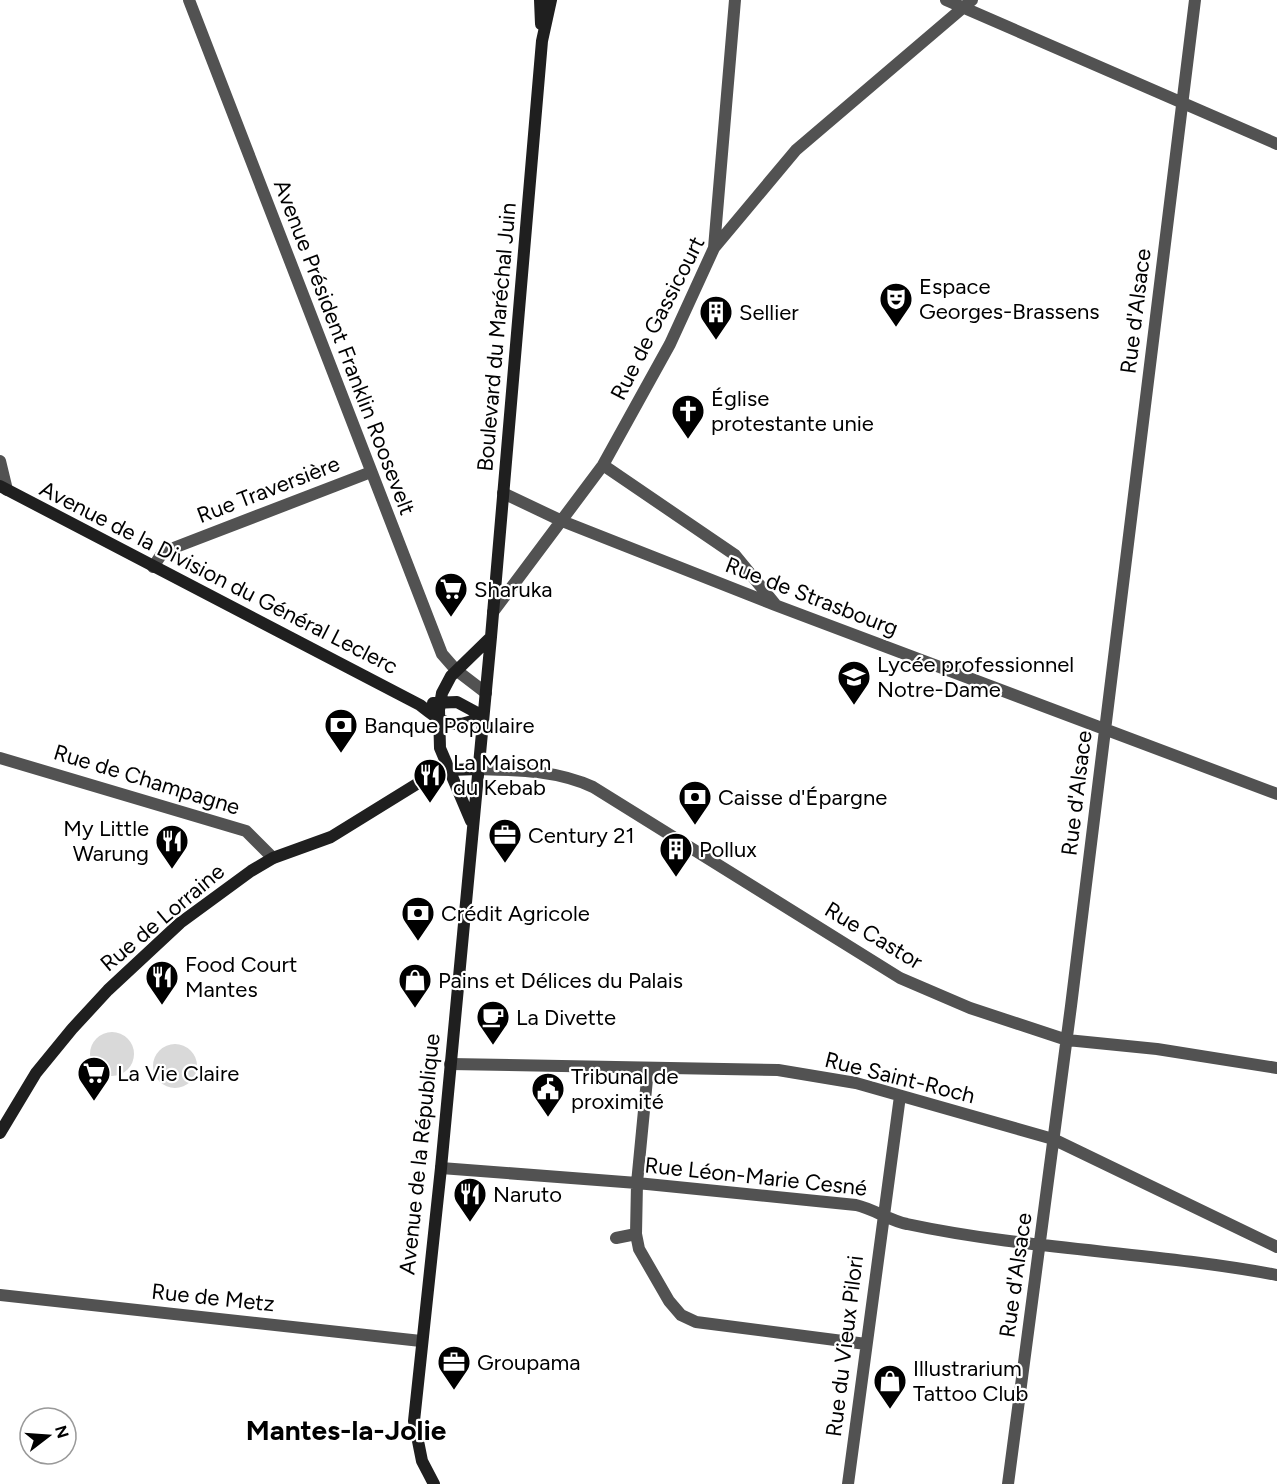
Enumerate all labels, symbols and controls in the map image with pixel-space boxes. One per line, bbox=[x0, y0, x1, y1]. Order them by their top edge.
street label: Avenue Président Franklin Roosevelt bbox=[268, 176, 421, 519]
street label: Boulevard du Maréchal Juin bbox=[471, 201, 522, 473]
street label: Rue de Gassicourt bbox=[605, 232, 710, 405]
street label: Rue d'Alsace bbox=[1114, 247, 1157, 375]
place label: Espace Georges-Brassens bbox=[919, 273, 1099, 325]
theatre icon: Espace Georges-Brassens bbox=[878, 281, 914, 328]
building icon: Sellier bbox=[698, 294, 734, 341]
place label: Sellier bbox=[739, 299, 799, 326]
place label: Église protestante unie bbox=[711, 385, 874, 437]
church icon: Église protestante unie bbox=[670, 393, 706, 440]
street label: Rue Traversière bbox=[193, 450, 343, 529]
street label: Avenue de la Division du Général Leclerc bbox=[35, 475, 402, 680]
street label: Rue de Strasbourg bbox=[722, 551, 902, 642]
supermarket icon: Sharuka bbox=[433, 571, 469, 618]
place label: Sharuka bbox=[474, 576, 552, 603]
place label: Lycée professionnel Notre-Dame bbox=[877, 651, 1074, 703]
school or university icon: Lycée professionnel Notre-Dame bbox=[836, 659, 872, 706]
bank icon: Banque Populaire bbox=[323, 707, 359, 754]
place label: Banque Populaire bbox=[364, 712, 535, 739]
street label: Rue d'Alsace bbox=[1055, 729, 1098, 857]
street label: Rue de Champagne bbox=[50, 738, 243, 821]
place label: La Maison du Kebab bbox=[453, 749, 551, 801]
restaurant icon: La Maison du Kebab bbox=[412, 757, 448, 804]
bank icon: Caisse d'Épargne bbox=[677, 779, 713, 826]
place label: Caisse d'Épargne bbox=[718, 784, 887, 811]
place label: My Little Warung bbox=[63, 815, 149, 867]
office icon: Century 21 bbox=[487, 817, 523, 864]
place label: Century 21 bbox=[528, 822, 635, 849]
restaurant icon: My Little Warung bbox=[154, 823, 190, 870]
building icon: Pollux bbox=[658, 831, 694, 878]
place label: Pollux bbox=[699, 836, 757, 863]
street label: Rue de Lorraine bbox=[95, 858, 230, 977]
bank icon: Crédit Agricole bbox=[400, 895, 436, 942]
street label: Rue Castor bbox=[820, 896, 928, 975]
place label: Crédit Agricole bbox=[441, 900, 590, 927]
place label: Food Court Mantes bbox=[185, 951, 297, 1003]
restaurant icon: Food Court Mantes bbox=[144, 959, 180, 1006]
shop icon: Pains et Délices du Palais bbox=[397, 962, 433, 1009]
place label: Pains et Délices du Palais bbox=[438, 967, 683, 994]
cafe icon: La Divette bbox=[475, 999, 511, 1046]
place label: La Divette bbox=[516, 1004, 616, 1031]
street label: Avenue de la République bbox=[393, 1032, 446, 1276]
street label: Rue Saint-Roch bbox=[822, 1046, 978, 1109]
supermarket icon: La Vie Claire bbox=[76, 1055, 112, 1102]
place label: La Vie Claire bbox=[117, 1060, 239, 1087]
place label: Tribunal de proximité bbox=[571, 1063, 679, 1115]
public building icon: Tribunal de proximité bbox=[530, 1071, 566, 1118]
street label: Rue Léon-Marie Cesné bbox=[643, 1151, 868, 1202]
restaurant icon: Naruto bbox=[452, 1176, 488, 1223]
place label: Naruto bbox=[493, 1181, 562, 1208]
street label: Rue d'Alsace bbox=[993, 1211, 1038, 1339]
street label: Rue du Vieux Pilori bbox=[820, 1254, 869, 1438]
street label: Rue de Metz bbox=[150, 1278, 276, 1317]
office icon: Groupama bbox=[436, 1344, 472, 1391]
place label: Groupama bbox=[477, 1349, 580, 1376]
place label: Illustrarium Tattoo Club bbox=[913, 1355, 1028, 1407]
shop icon: Illustrarium Tattoo Club bbox=[872, 1363, 908, 1410]
north arrow bbox=[18, 1406, 78, 1466]
district label: Mantes-la-Jolie bbox=[246, 1413, 446, 1447]
text: N bbox=[51, 1423, 73, 1440]

